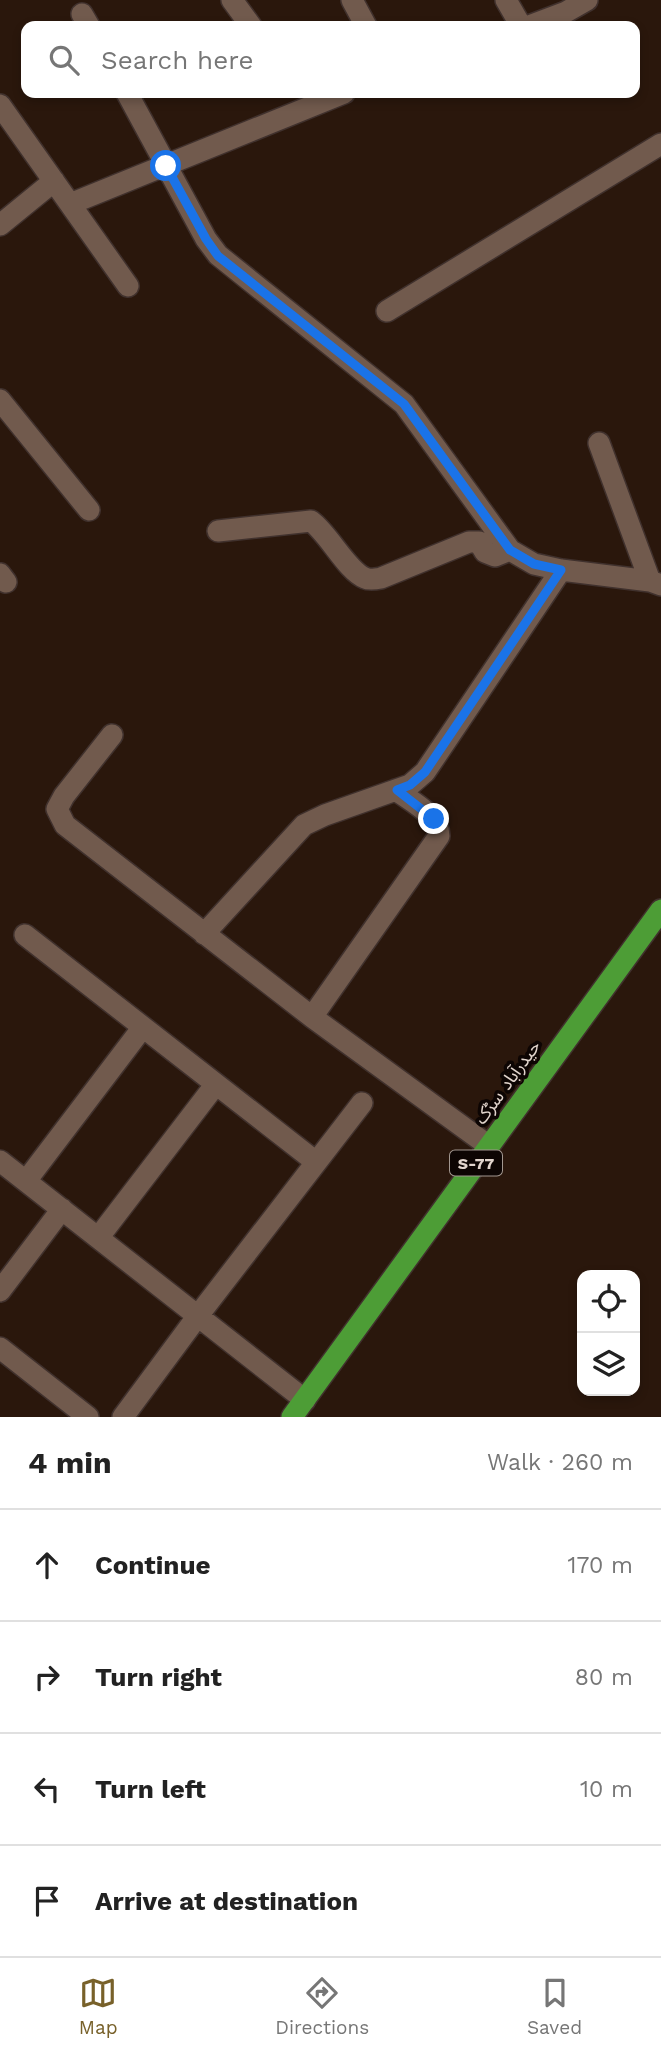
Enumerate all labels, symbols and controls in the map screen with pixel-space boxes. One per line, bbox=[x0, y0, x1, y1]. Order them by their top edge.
search box bbox=[21, 21, 640, 98]
icon: search bbox=[45, 41, 83, 79]
text: Search here bbox=[101, 45, 253, 75]
route start bbox=[150, 150, 181, 181]
route end bbox=[418, 803, 449, 834]
street label: حیدرآباد سڑک bbox=[470, 1036, 545, 1129]
road number: S-77 bbox=[450, 1150, 502, 1176]
map controls bbox=[577, 1270, 640, 1396]
button: locate bbox=[577, 1270, 640, 1333]
button: layers bbox=[577, 1333, 640, 1396]
text: 4 min bbox=[28, 1445, 112, 1480]
text: Walk · 260 m bbox=[487, 1449, 633, 1476]
icon: ahead bbox=[28, 1546, 66, 1584]
text: Continue bbox=[95, 1550, 211, 1580]
text: 170 m bbox=[568, 1552, 633, 1579]
icon: right bbox=[28, 1658, 66, 1696]
text: Turn right bbox=[95, 1662, 222, 1692]
text: 80 m bbox=[575, 1664, 633, 1691]
icon: left bbox=[28, 1770, 66, 1808]
text: Turn left bbox=[95, 1774, 206, 1804]
text: 10 m bbox=[580, 1776, 633, 1803]
icon: arrive bbox=[28, 1882, 66, 1920]
text: Arrive at destination bbox=[95, 1886, 358, 1916]
tab: Map bbox=[79, 1974, 118, 2039]
tab: Directions bbox=[275, 1974, 369, 2039]
tab: Saved bbox=[527, 1974, 582, 2039]

